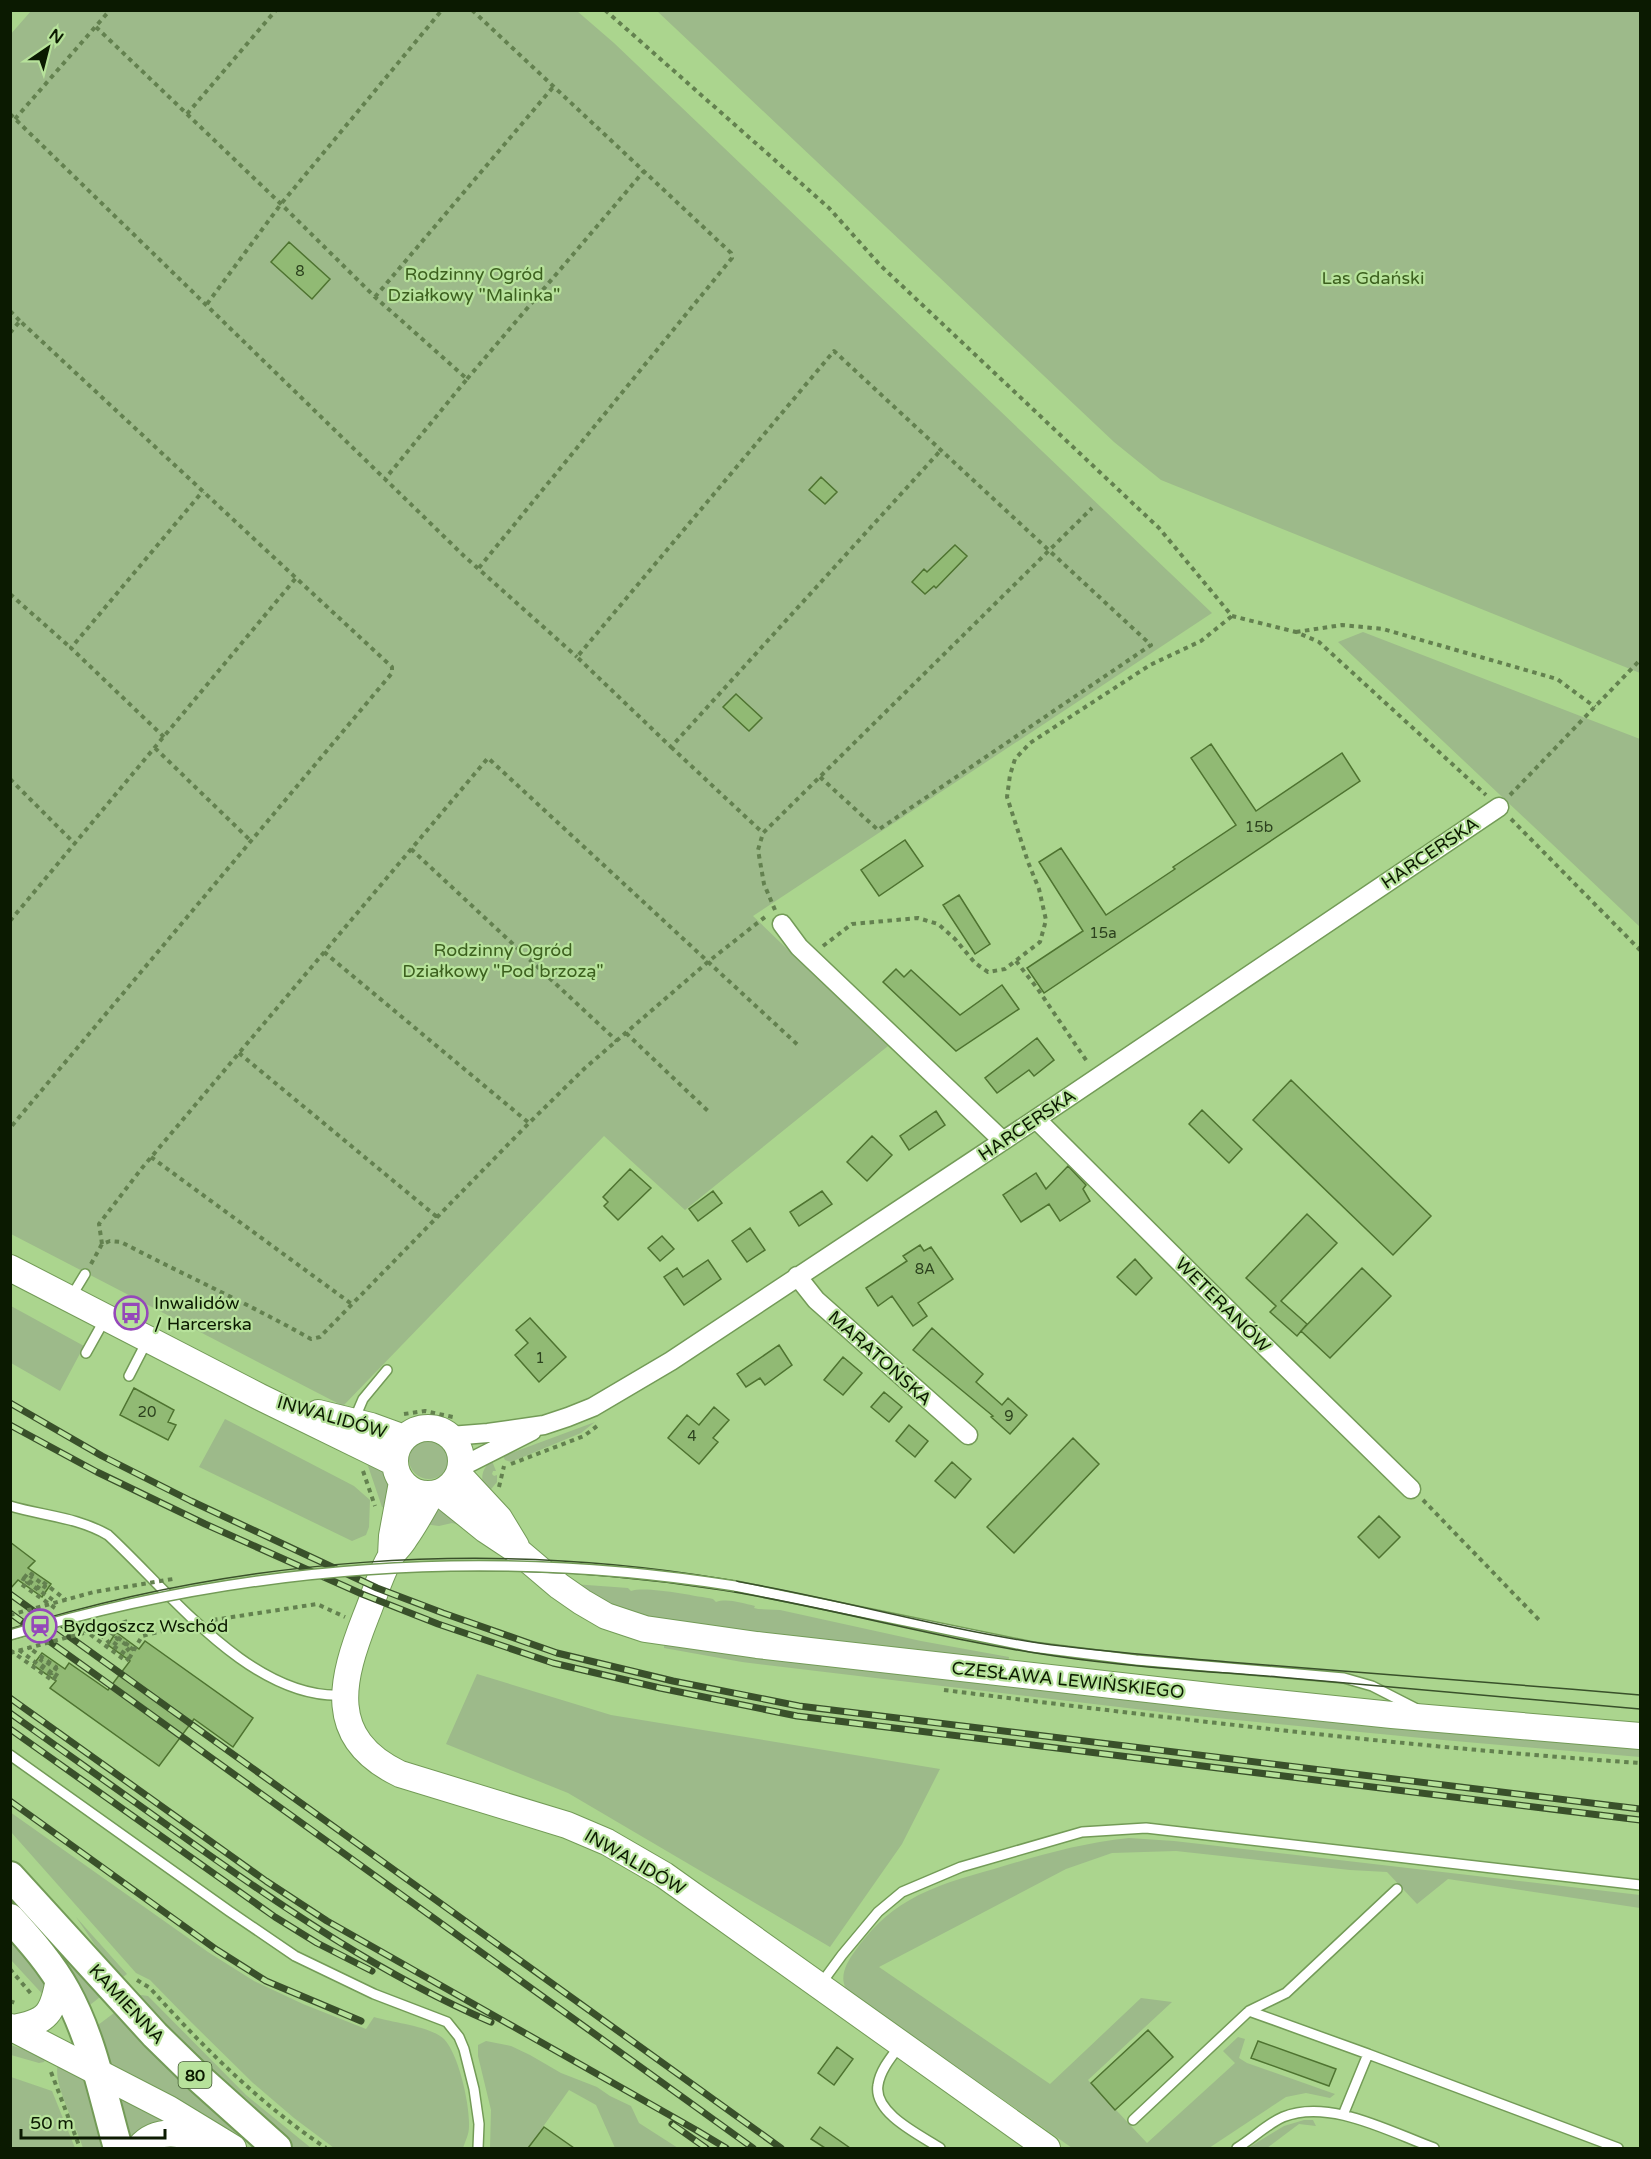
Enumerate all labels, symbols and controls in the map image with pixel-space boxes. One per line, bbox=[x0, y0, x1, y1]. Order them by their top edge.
north arrow bbox=[18, 18, 78, 78]
text: N bbox=[45, 25, 67, 48]
house number: 8 bbox=[295, 262, 305, 280]
park label: Rodzinny Ogród Działkowy "Malinka" bbox=[388, 263, 560, 306]
park label: Las Gdański bbox=[1322, 267, 1424, 289]
street label: HARCERSKA bbox=[1377, 812, 1483, 894]
house number: 15b bbox=[1245, 818, 1273, 836]
house number: 15a bbox=[1089, 924, 1117, 942]
park label: Rodzinny Ogród Działkowy "Pod brzozą" bbox=[402, 939, 604, 982]
street label: HARCERSKA bbox=[974, 1084, 1080, 1166]
street label: WETERANÓW bbox=[1171, 1253, 1275, 1357]
house number: 8A bbox=[915, 1260, 935, 1278]
place label: Inwalidów / Harcerska bbox=[154, 1292, 252, 1335]
bus stop icon: Inwalidów / Harcerska bbox=[113, 1295, 149, 1331]
street label: MARATOŃSKA bbox=[824, 1306, 936, 1410]
house number: 1 bbox=[535, 1349, 545, 1367]
street label: INWALIDÓW bbox=[275, 1391, 389, 1443]
house number: 20 bbox=[138, 1403, 156, 1421]
house number: 9 bbox=[1004, 1407, 1014, 1425]
house number: 4 bbox=[687, 1427, 697, 1445]
station icon: Bydgoszcz Wschód bbox=[22, 1608, 58, 1644]
place label: Bydgoszcz Wschód bbox=[63, 1615, 228, 1637]
street label: CZESŁAWA LEWIŃSKIEGO bbox=[951, 1657, 1185, 1703]
street label: INWALIDÓW bbox=[581, 1824, 689, 1900]
street label: KAMIENNA bbox=[84, 1959, 170, 2049]
road number: 80 bbox=[178, 2062, 212, 2088]
scale bar bbox=[21, 2102, 165, 2140]
text: 50 m bbox=[30, 2112, 74, 2134]

